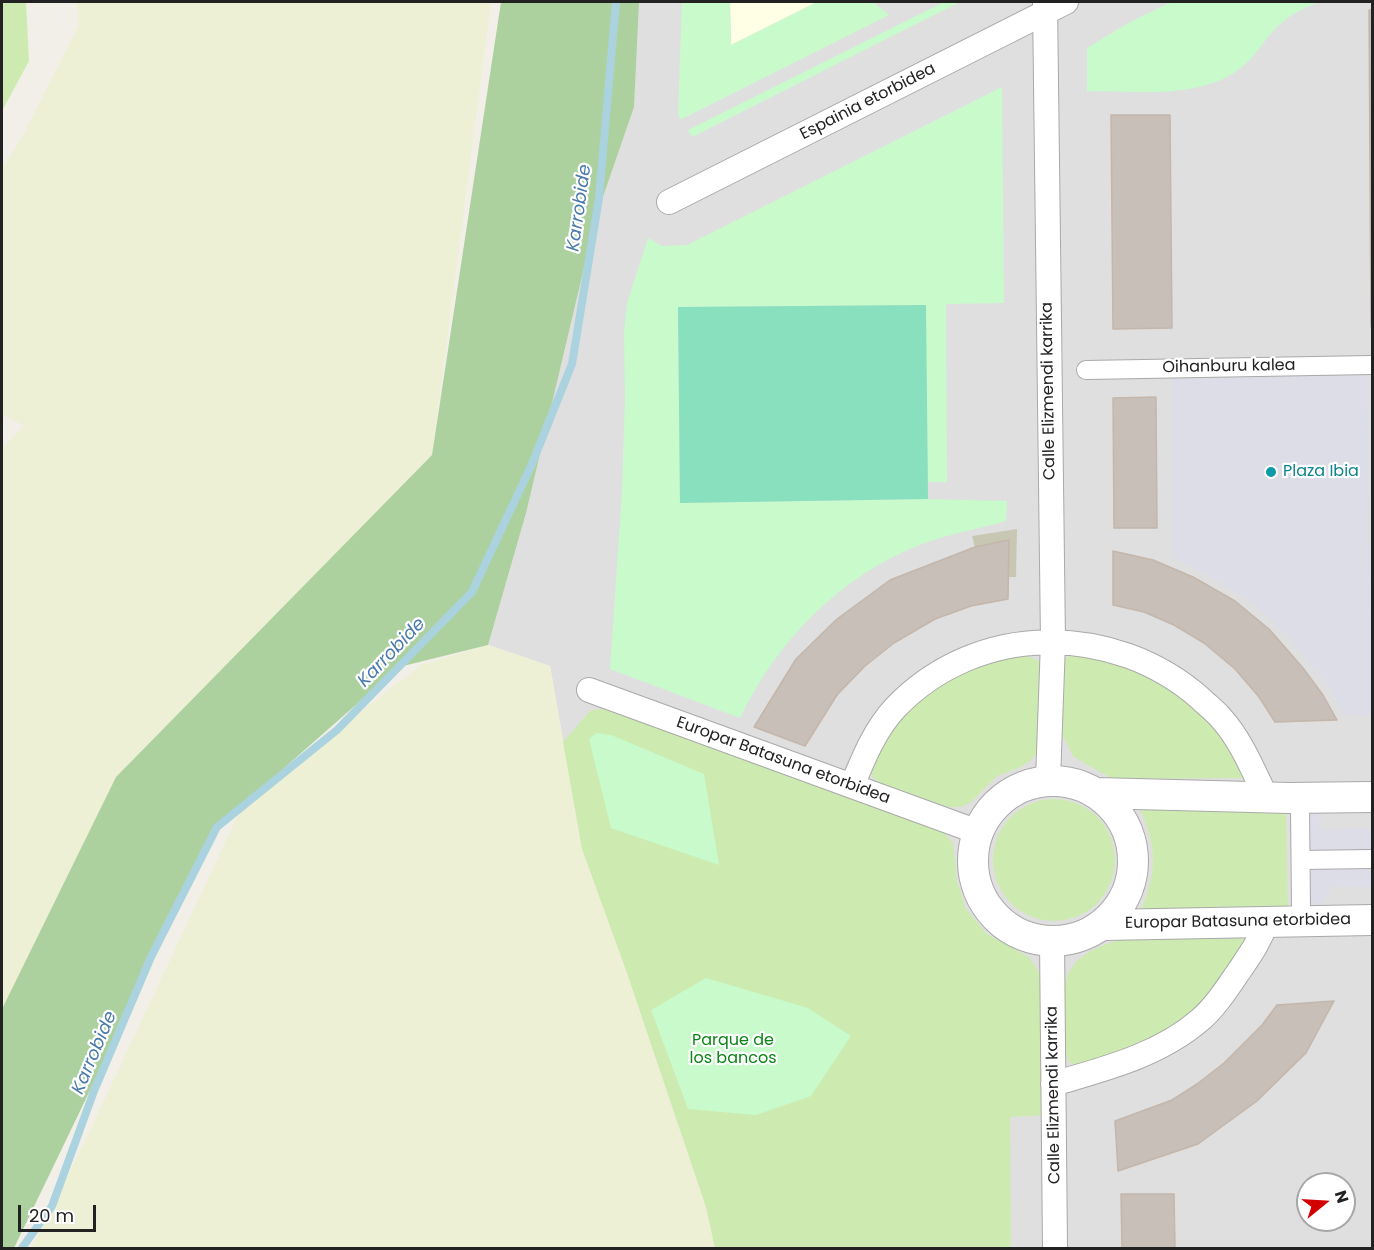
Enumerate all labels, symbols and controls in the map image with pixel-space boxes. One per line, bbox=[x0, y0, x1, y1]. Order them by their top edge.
street label: Espainia etorbidea bbox=[797, 59, 939, 145]
water label: Karrobide bbox=[563, 163, 597, 253]
street label: Calle Elizmendi karrika bbox=[1038, 302, 1060, 480]
street label: Oihanburu kalea bbox=[1162, 356, 1296, 378]
place label: Plaza Ibia bbox=[1283, 462, 1359, 482]
marker: Plaza Ibia bbox=[1264, 465, 1278, 479]
water label: Karrobide bbox=[354, 614, 430, 692]
street label: Europar Batasuna etorbidea bbox=[674, 713, 892, 809]
street label: Europar Batasuna etorbidea bbox=[1125, 910, 1351, 934]
street label: Calle Elizmendi karrika bbox=[1043, 1006, 1065, 1184]
water label: Karrobide bbox=[68, 1008, 122, 1098]
park label: Parque de los bancos bbox=[690, 1031, 776, 1069]
north arrow bbox=[1296, 1172, 1356, 1232]
text: N bbox=[1329, 1188, 1354, 1206]
scale bar bbox=[21, 1193, 99, 1231]
text: 20 m bbox=[29, 1203, 74, 1228]

